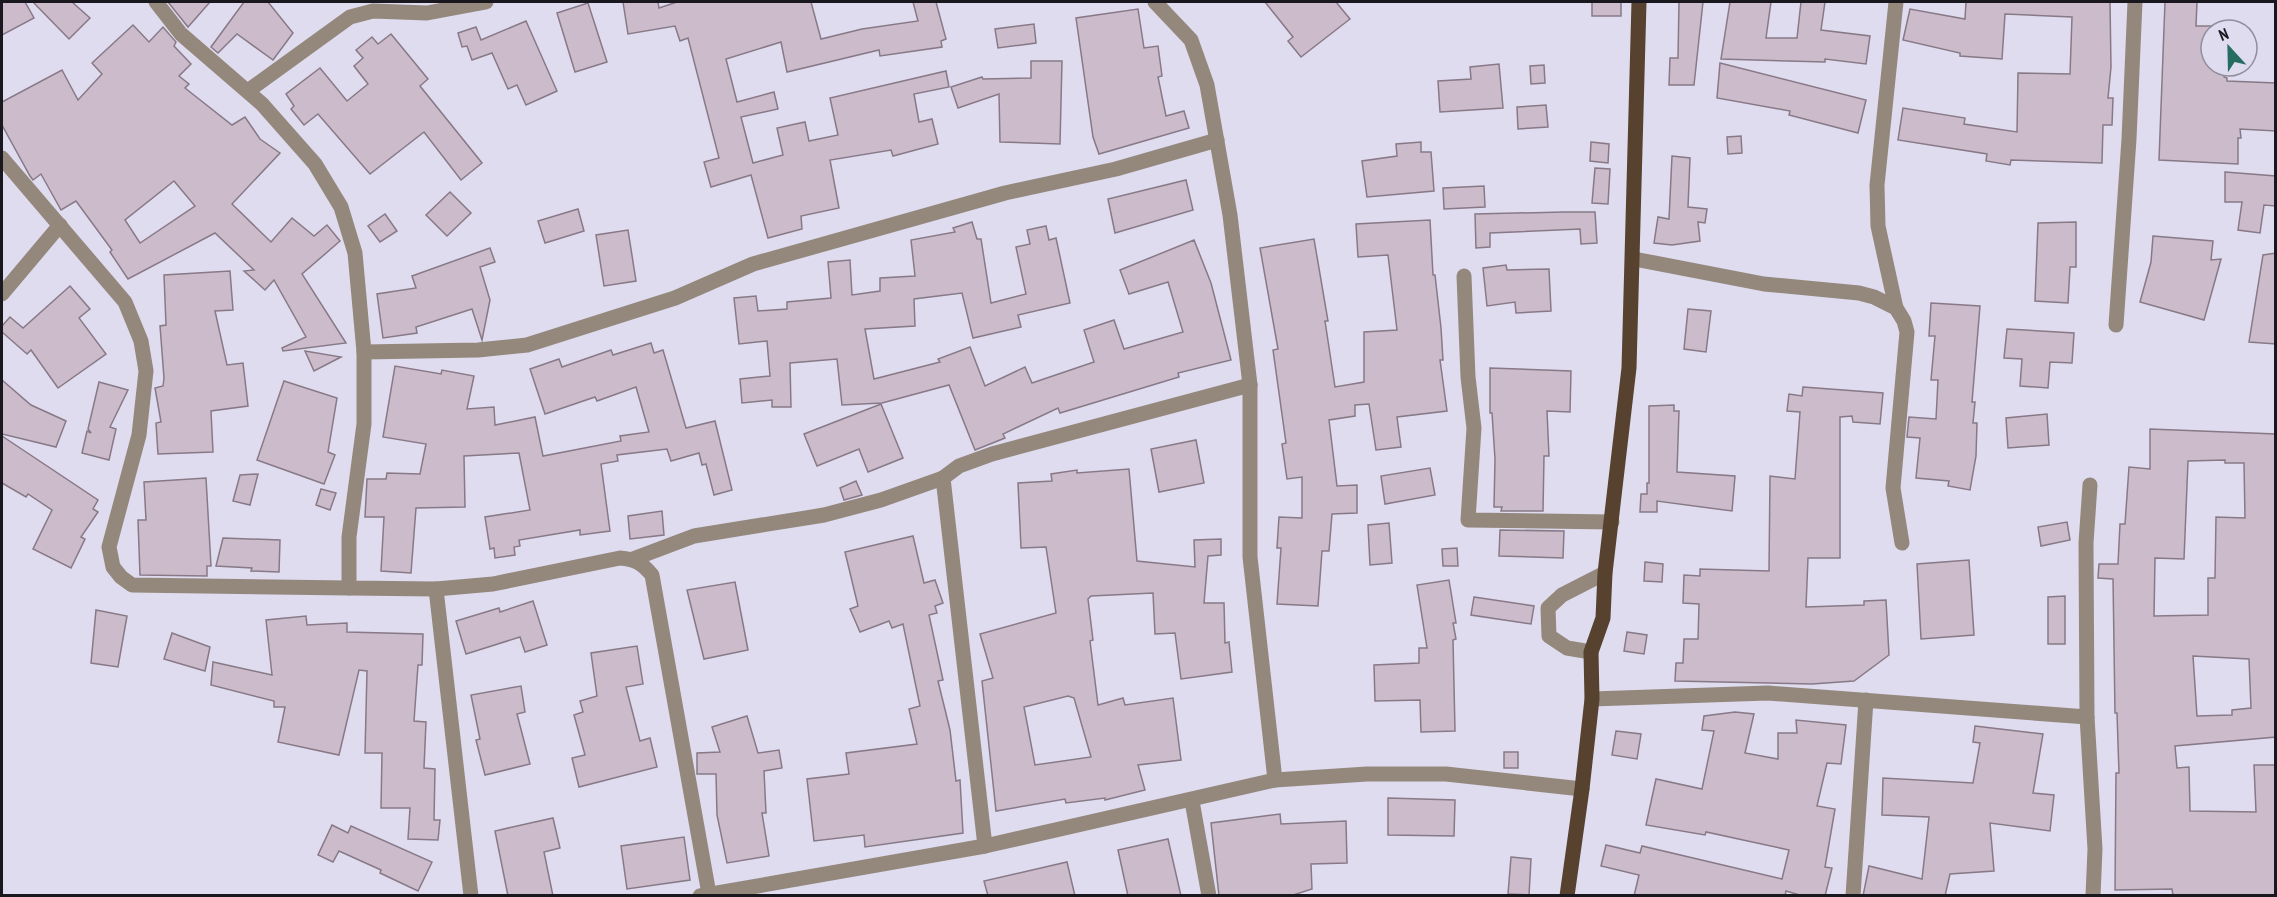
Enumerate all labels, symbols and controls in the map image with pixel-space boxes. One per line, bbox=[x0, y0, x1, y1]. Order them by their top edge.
north arrow bbox=[2199, 18, 2259, 78]
text: N bbox=[2216, 23, 2231, 45]

